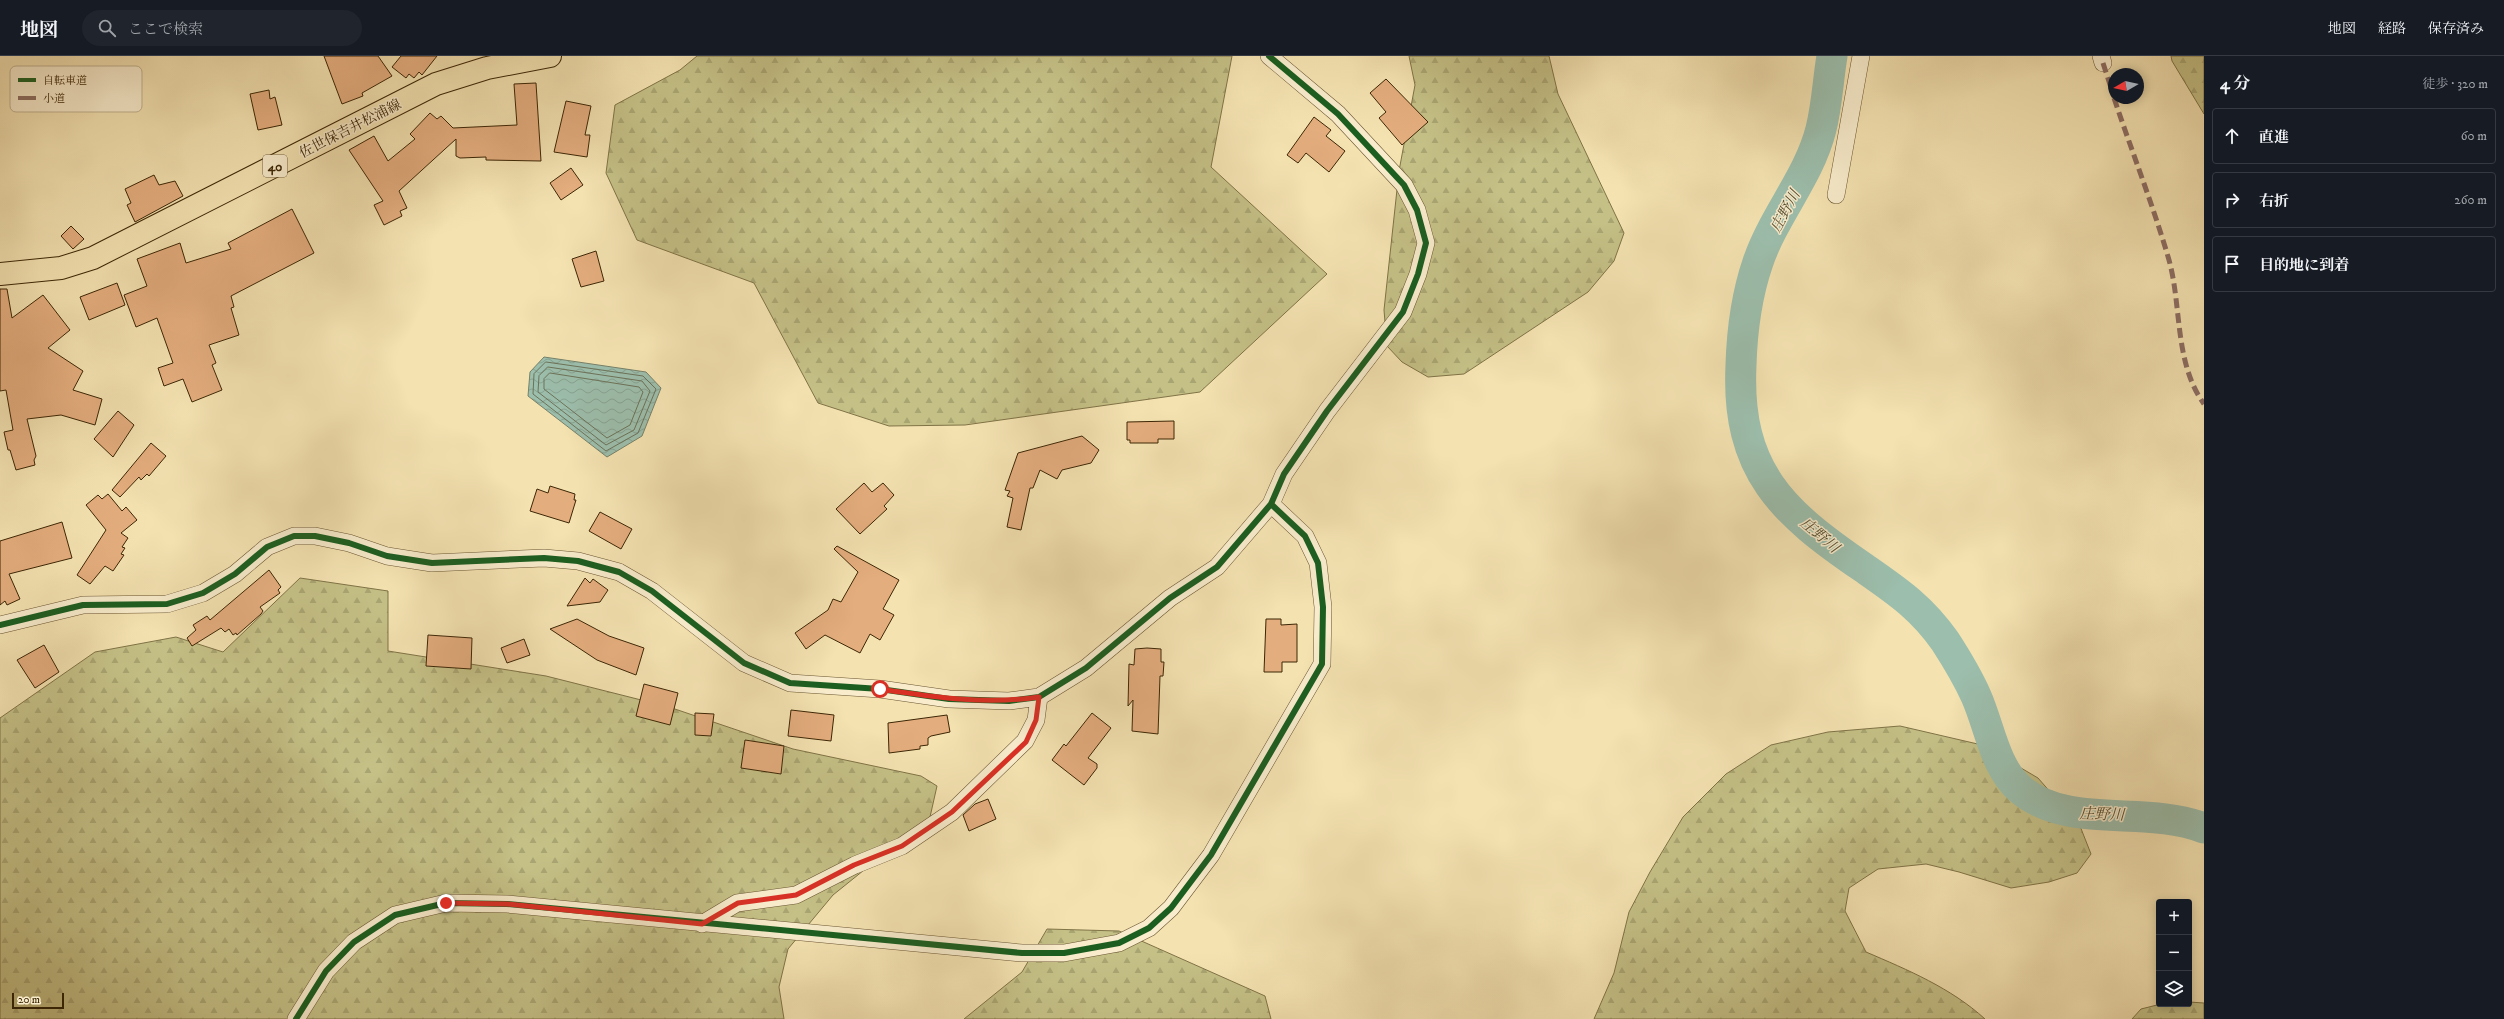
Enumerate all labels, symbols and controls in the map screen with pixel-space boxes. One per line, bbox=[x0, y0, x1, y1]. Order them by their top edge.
search box bbox=[82, 10, 362, 46]
icon: search bbox=[96, 17, 118, 39]
text: 地図 bbox=[20, 19, 58, 42]
text: ここで検索 bbox=[128, 20, 203, 39]
text: 地図 bbox=[2328, 20, 2356, 38]
text: 経路 bbox=[2378, 20, 2406, 38]
text: 保存済み bbox=[2428, 20, 2484, 38]
legend bbox=[10, 66, 142, 112]
north arrow bbox=[2108, 68, 2144, 104]
text: 4 分 bbox=[2220, 73, 2250, 95]
text: 自転車道 bbox=[43, 74, 87, 88]
text: 徒歩 · 320 m bbox=[2423, 76, 2488, 92]
text: 小道 bbox=[43, 92, 65, 106]
street label: 佐世保吉井松浦線 bbox=[296, 95, 404, 162]
icon: ahead bbox=[2221, 125, 2243, 147]
text: 直進 bbox=[2259, 128, 2289, 147]
text: 60 m bbox=[2461, 128, 2487, 144]
road number: 40 bbox=[263, 155, 287, 177]
water label: 庄野川 bbox=[1766, 185, 1805, 236]
icon: right bbox=[2221, 189, 2243, 211]
text: 右折 bbox=[2259, 192, 2289, 211]
text: 260 m bbox=[2454, 192, 2487, 208]
icon: arrive bbox=[2221, 253, 2243, 275]
text: 目的地に到着 bbox=[2259, 256, 2349, 275]
water label: 庄野川 bbox=[1796, 514, 1845, 558]
route start bbox=[871, 680, 889, 698]
water label: 庄野川 bbox=[2079, 804, 2127, 825]
route end bbox=[437, 894, 455, 912]
map controls bbox=[2156, 899, 2192, 1007]
button: + bbox=[2156, 899, 2192, 935]
button: − bbox=[2156, 935, 2192, 971]
button: layers bbox=[2156, 971, 2192, 1007]
scale bar bbox=[12, 991, 64, 1010]
text: 20 m bbox=[18, 993, 40, 1007]

